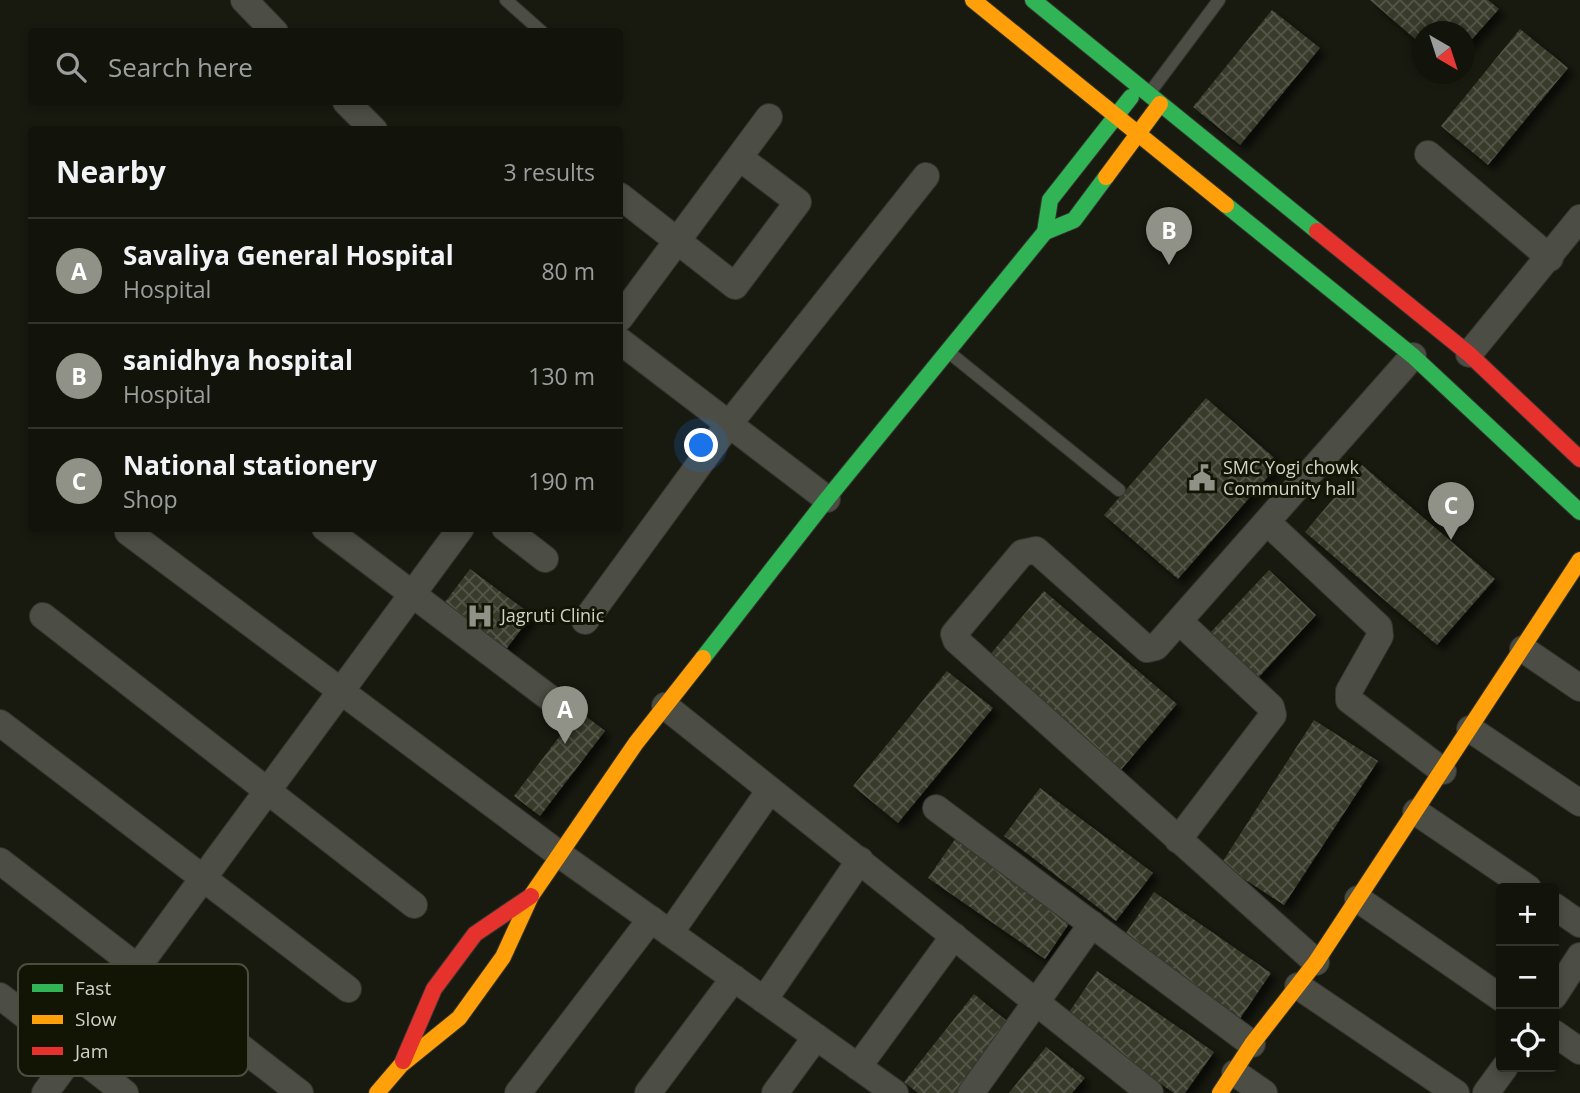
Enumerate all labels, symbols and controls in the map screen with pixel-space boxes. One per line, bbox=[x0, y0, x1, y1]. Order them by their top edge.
north arrow bbox=[1412, 21, 1475, 84]
search box bbox=[28, 28, 623, 105]
icon: search bbox=[52, 48, 90, 86]
text: Search here bbox=[108, 49, 253, 85]
text: Nearby bbox=[56, 151, 166, 192]
text: 3 results bbox=[504, 156, 595, 188]
pin: B bbox=[1146, 207, 1192, 265]
text: Savaliya General Hospital bbox=[123, 237, 454, 273]
text: A bbox=[71, 255, 87, 287]
text: 80 m bbox=[541, 255, 595, 287]
text: Hospital bbox=[123, 273, 211, 305]
text: sanidhya hospital bbox=[123, 342, 353, 378]
text: B bbox=[71, 360, 87, 392]
text: 130 m bbox=[528, 360, 595, 392]
text: Hospital bbox=[123, 378, 211, 410]
your location bbox=[684, 428, 718, 462]
text: National stationery bbox=[123, 447, 377, 483]
place label: SMC Yogi chowk Community hall bbox=[1223, 455, 1359, 500]
public building icon: SMC Yogi chowk Community hall bbox=[1187, 463, 1217, 493]
text: C bbox=[72, 465, 86, 497]
text: 190 m bbox=[528, 465, 595, 497]
pin: C bbox=[1428, 482, 1474, 540]
text: Shop bbox=[123, 483, 178, 515]
hospital icon: Jagruti Clinic bbox=[465, 601, 495, 631]
place label: Jagruti Clinic bbox=[499, 603, 605, 627]
pin: A bbox=[542, 686, 588, 744]
map controls bbox=[1496, 883, 1559, 1072]
button: + bbox=[1496, 883, 1559, 946]
button: − bbox=[1496, 946, 1559, 1009]
legend bbox=[18, 964, 248, 1076]
text: Fast bbox=[75, 975, 111, 1001]
text: Slow bbox=[75, 1006, 117, 1032]
button: locate bbox=[1496, 1009, 1559, 1072]
text: Jam bbox=[73, 1038, 108, 1064]

